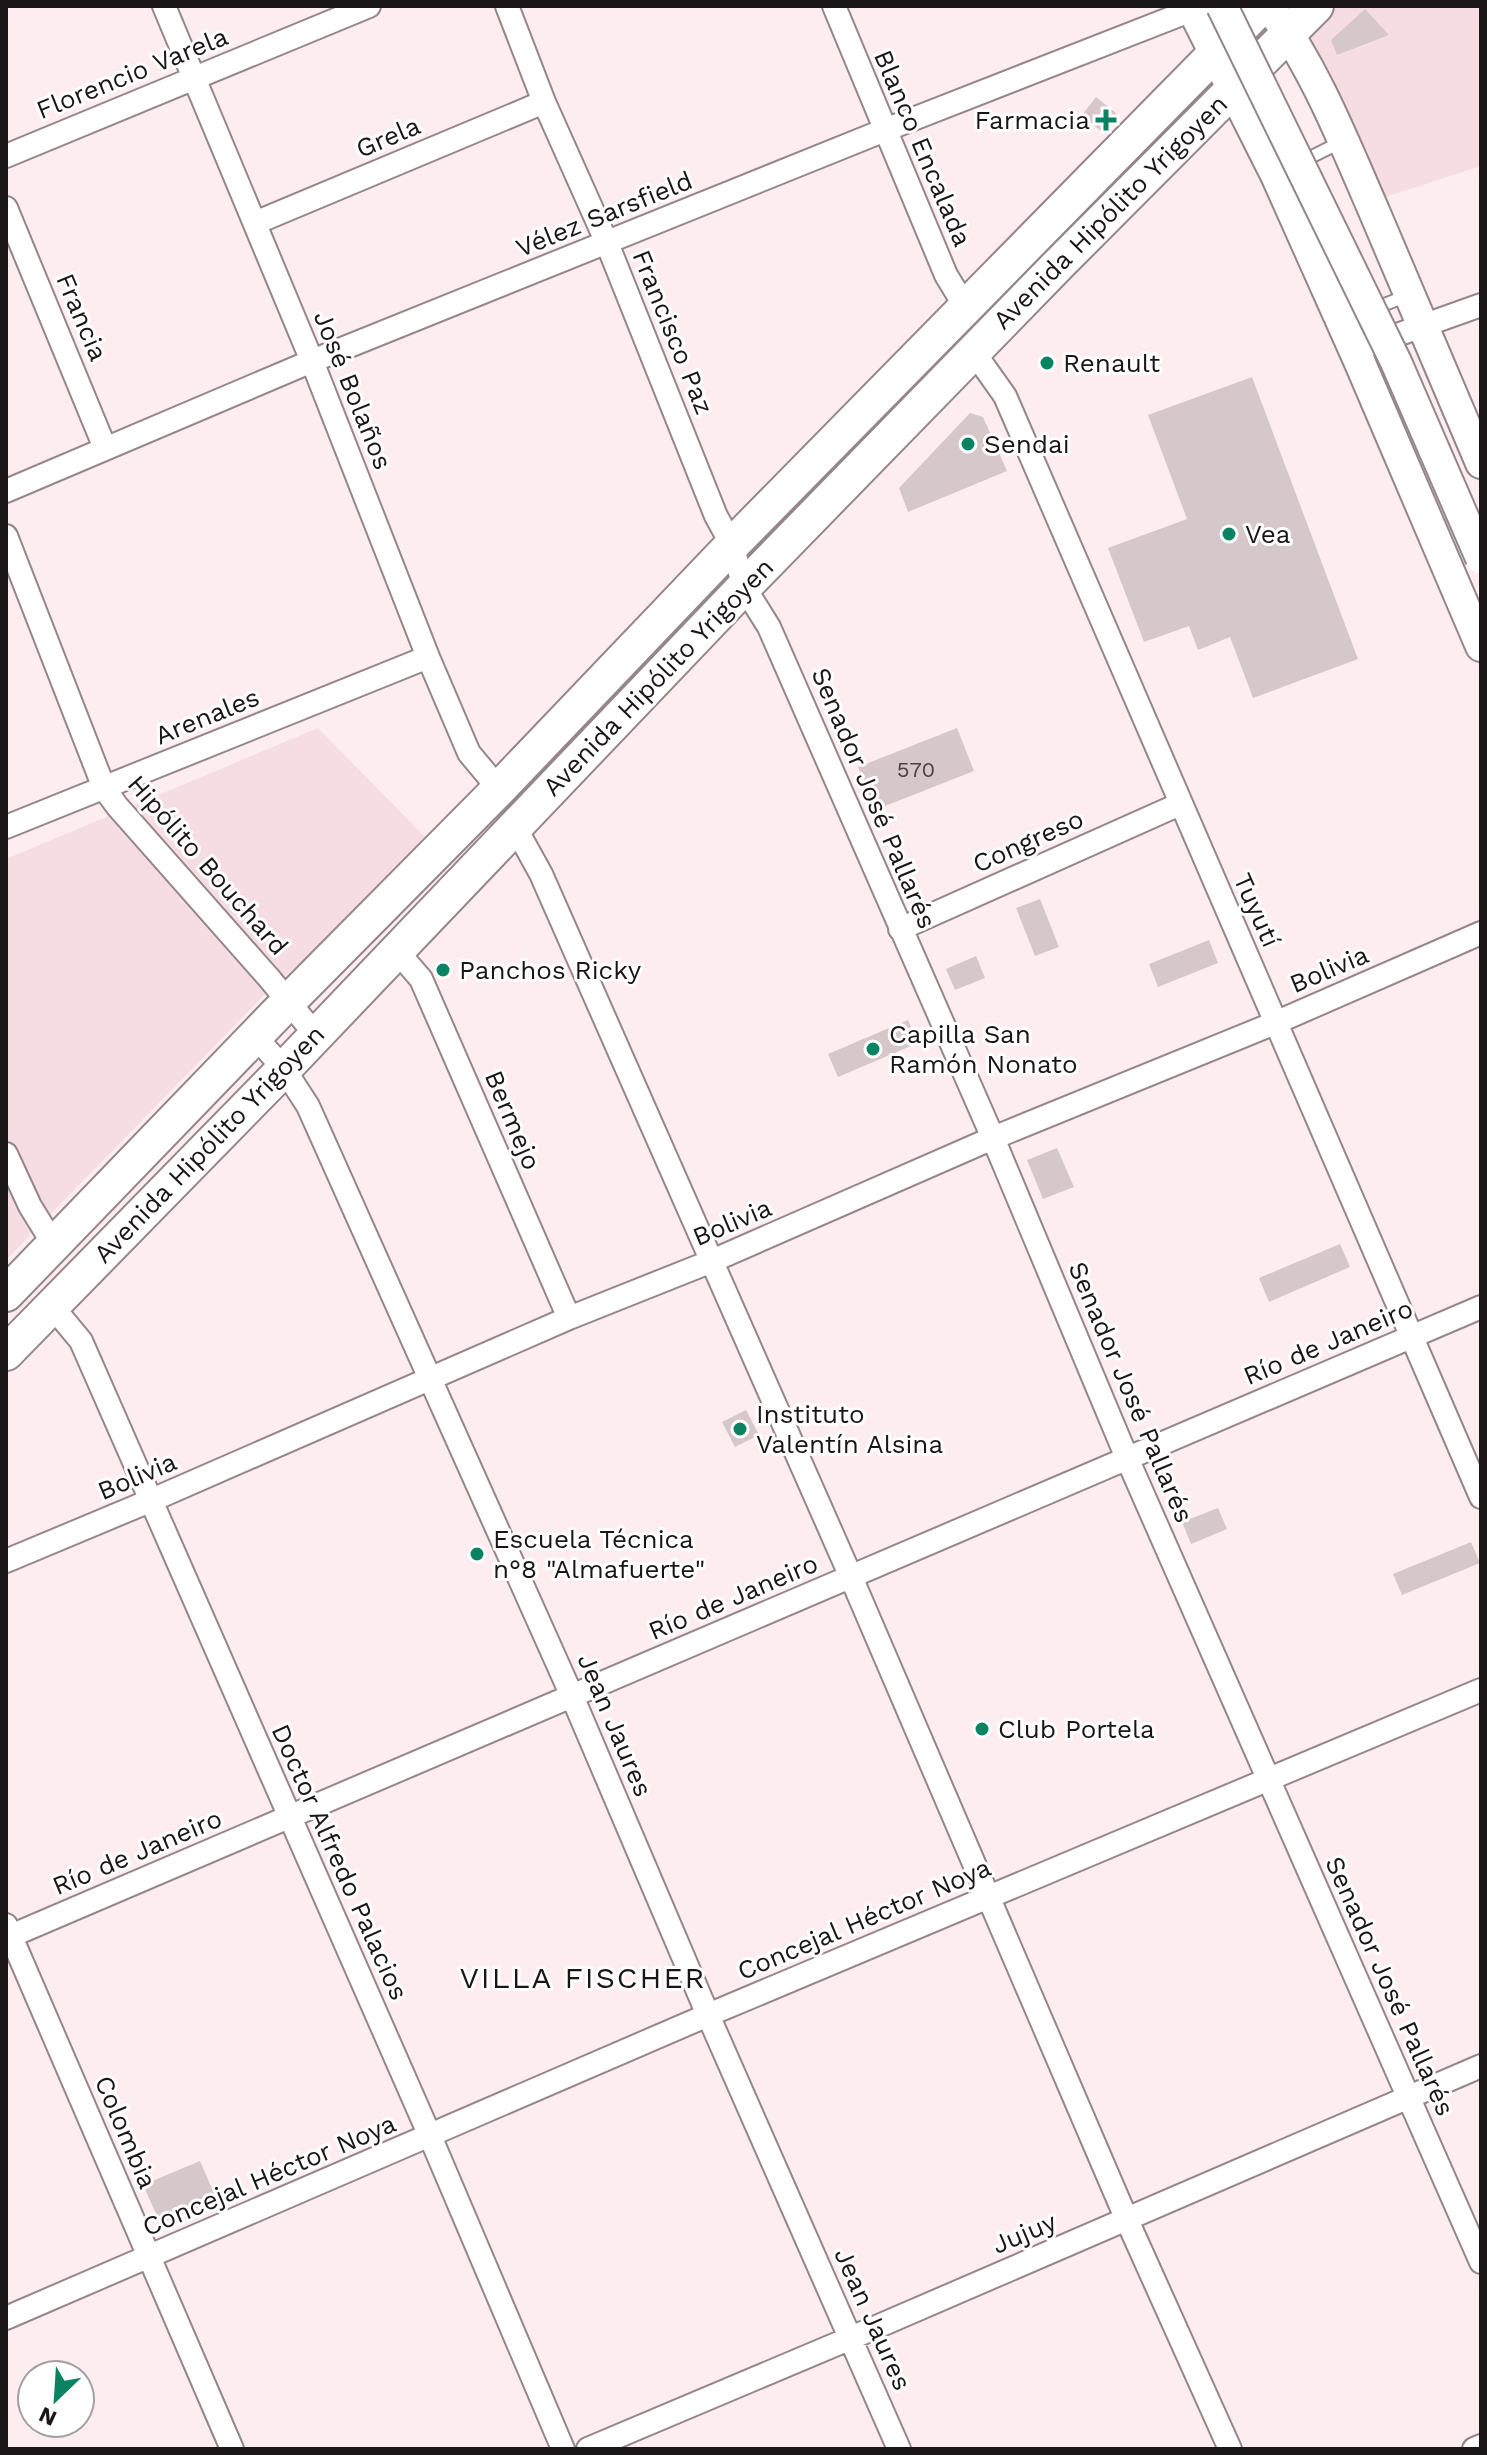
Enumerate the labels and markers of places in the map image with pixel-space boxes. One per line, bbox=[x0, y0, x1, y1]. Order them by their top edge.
place label: Farmacia bbox=[974, 105, 1090, 135]
marker: Farmacia bbox=[1097, 111, 1115, 129]
place label: Renault bbox=[1063, 348, 1160, 378]
marker: Renault bbox=[1038, 354, 1056, 372]
place label: Sendai bbox=[984, 429, 1070, 459]
marker: Sendai bbox=[959, 435, 977, 453]
place label: Vea bbox=[1245, 519, 1291, 549]
marker: Vea bbox=[1220, 525, 1238, 543]
place label: Panchos Ricky bbox=[459, 955, 642, 985]
marker: Panchos Ricky bbox=[434, 961, 452, 979]
place label: Capilla San Ramón Nonato bbox=[889, 1019, 1078, 1079]
marker: Capilla San Ramón Nonato bbox=[864, 1040, 882, 1058]
place label: Instituto Valentín Alsina bbox=[756, 1399, 943, 1459]
marker: Instituto Valentín Alsina bbox=[731, 1420, 749, 1438]
place label: Escuela Técnica n°8 "Almafuerte" bbox=[493, 1524, 705, 1584]
marker: Escuela Técnica n°8 "Almafuerte" bbox=[468, 1545, 486, 1563]
place label: Club Portela bbox=[998, 1714, 1155, 1744]
marker: Club Portela bbox=[973, 1720, 991, 1738]

